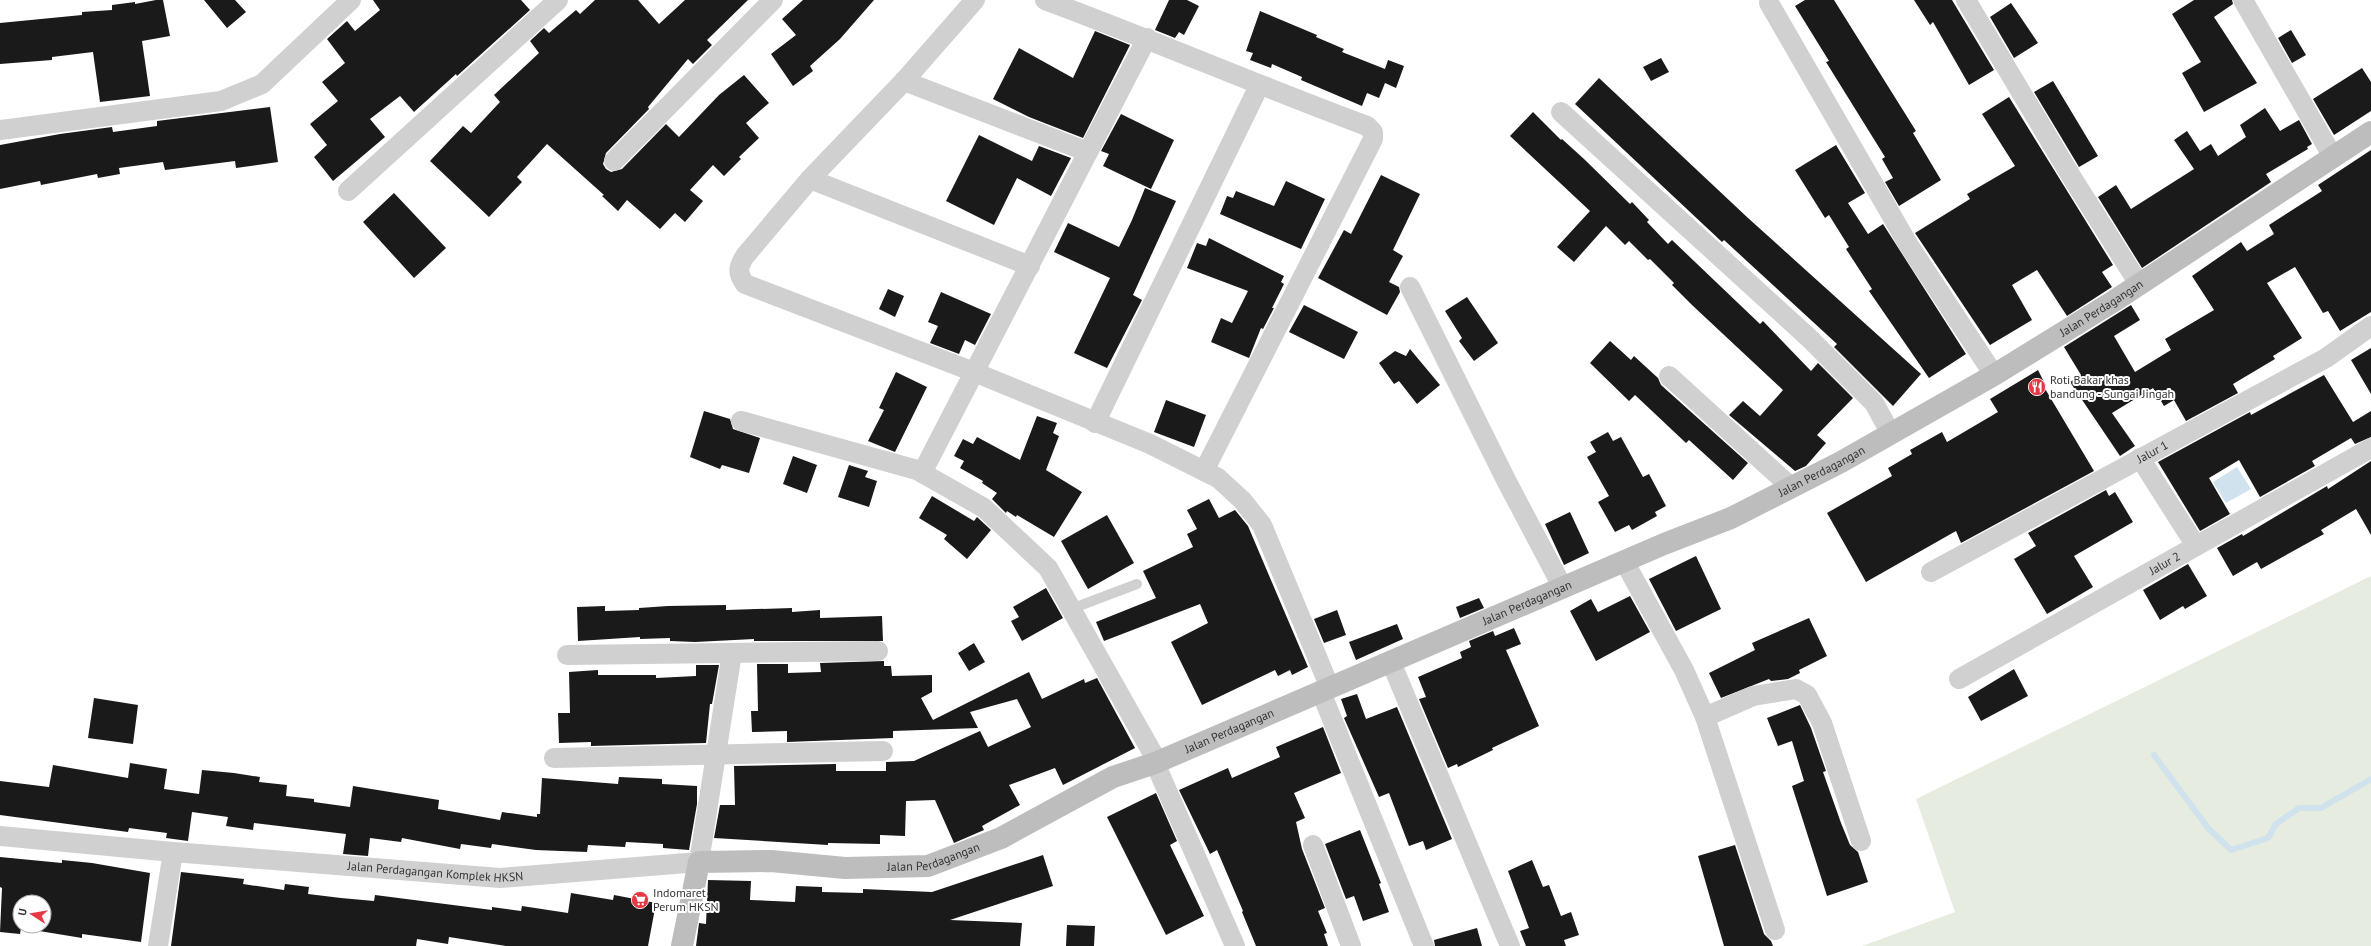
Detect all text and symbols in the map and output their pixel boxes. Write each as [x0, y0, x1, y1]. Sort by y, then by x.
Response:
street label: Jalan Perdagangan [2056, 276, 2146, 340]
place label: Roti Bakar khas bandung - Sungai Jingah [2050, 372, 2174, 401]
restaurant icon: Roti Bakar khas bandung - Sungai Jingah [2027, 377, 2047, 397]
street label: Jalur 1 [2133, 437, 2171, 467]
street label: Jalan Perdagangan [1775, 442, 1867, 500]
street label: Jalur 2 [2146, 548, 2183, 578]
street label: Jalan Perdagangan [1479, 577, 1574, 629]
street label: Jalan Perdagangan [1181, 705, 1276, 757]
street label: Jalan Perdagangan [886, 839, 982, 874]
street label: Jalan Perdagangan Komplek HKSN [346, 858, 524, 885]
place label: Indomaret Perum HKSN [653, 885, 719, 914]
supermarket icon: Indomaret Perum HKSN [630, 890, 650, 910]
north arrow [12, 894, 52, 934]
text: U [15, 907, 30, 917]

